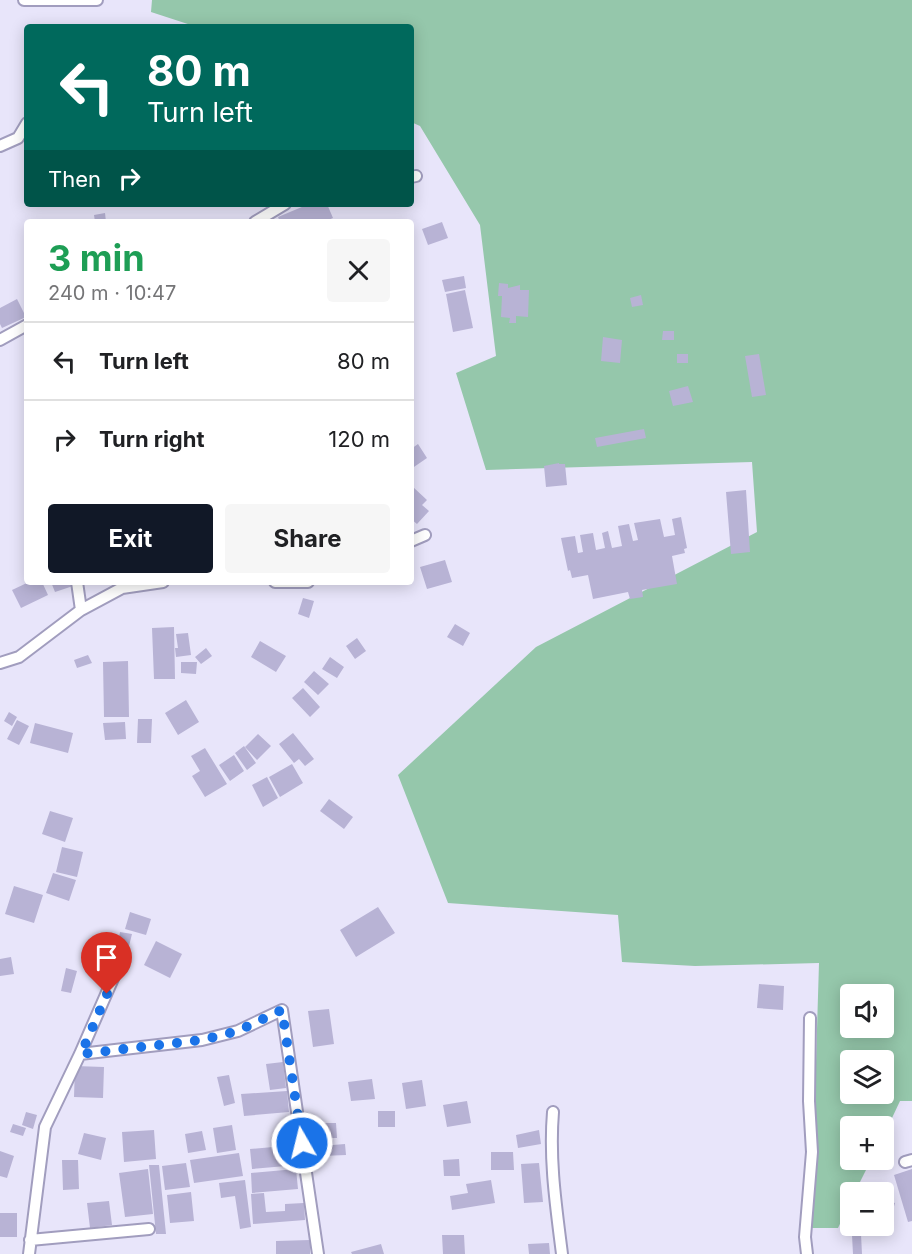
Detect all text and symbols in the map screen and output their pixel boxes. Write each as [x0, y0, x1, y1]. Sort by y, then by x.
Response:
text: 80 m [147, 45, 251, 96]
icon: left [48, 48, 126, 126]
text: Turn left [147, 96, 253, 129]
icon: right [113, 162, 146, 195]
text: Then [48, 166, 101, 192]
text: 3 min [48, 236, 145, 280]
button: close [327, 239, 390, 302]
text: 240 m · 10:47 [48, 281, 176, 305]
icon: left [48, 345, 81, 378]
text: Turn left [99, 348, 189, 374]
text: 80 m [337, 348, 390, 374]
icon: right [48, 423, 81, 456]
text: Turn right [99, 426, 205, 452]
text: 120 m [328, 426, 390, 452]
button: Exit [48, 504, 213, 573]
button: Share [225, 504, 390, 573]
pin [81, 932, 132, 994]
icon: arrive [90, 941, 123, 974]
map controls [840, 984, 894, 1236]
button: sound [840, 984, 894, 1038]
button: layers [840, 1050, 894, 1104]
position arrow [270, 1111, 334, 1175]
button: + [840, 1116, 894, 1170]
button: − [840, 1182, 894, 1236]

